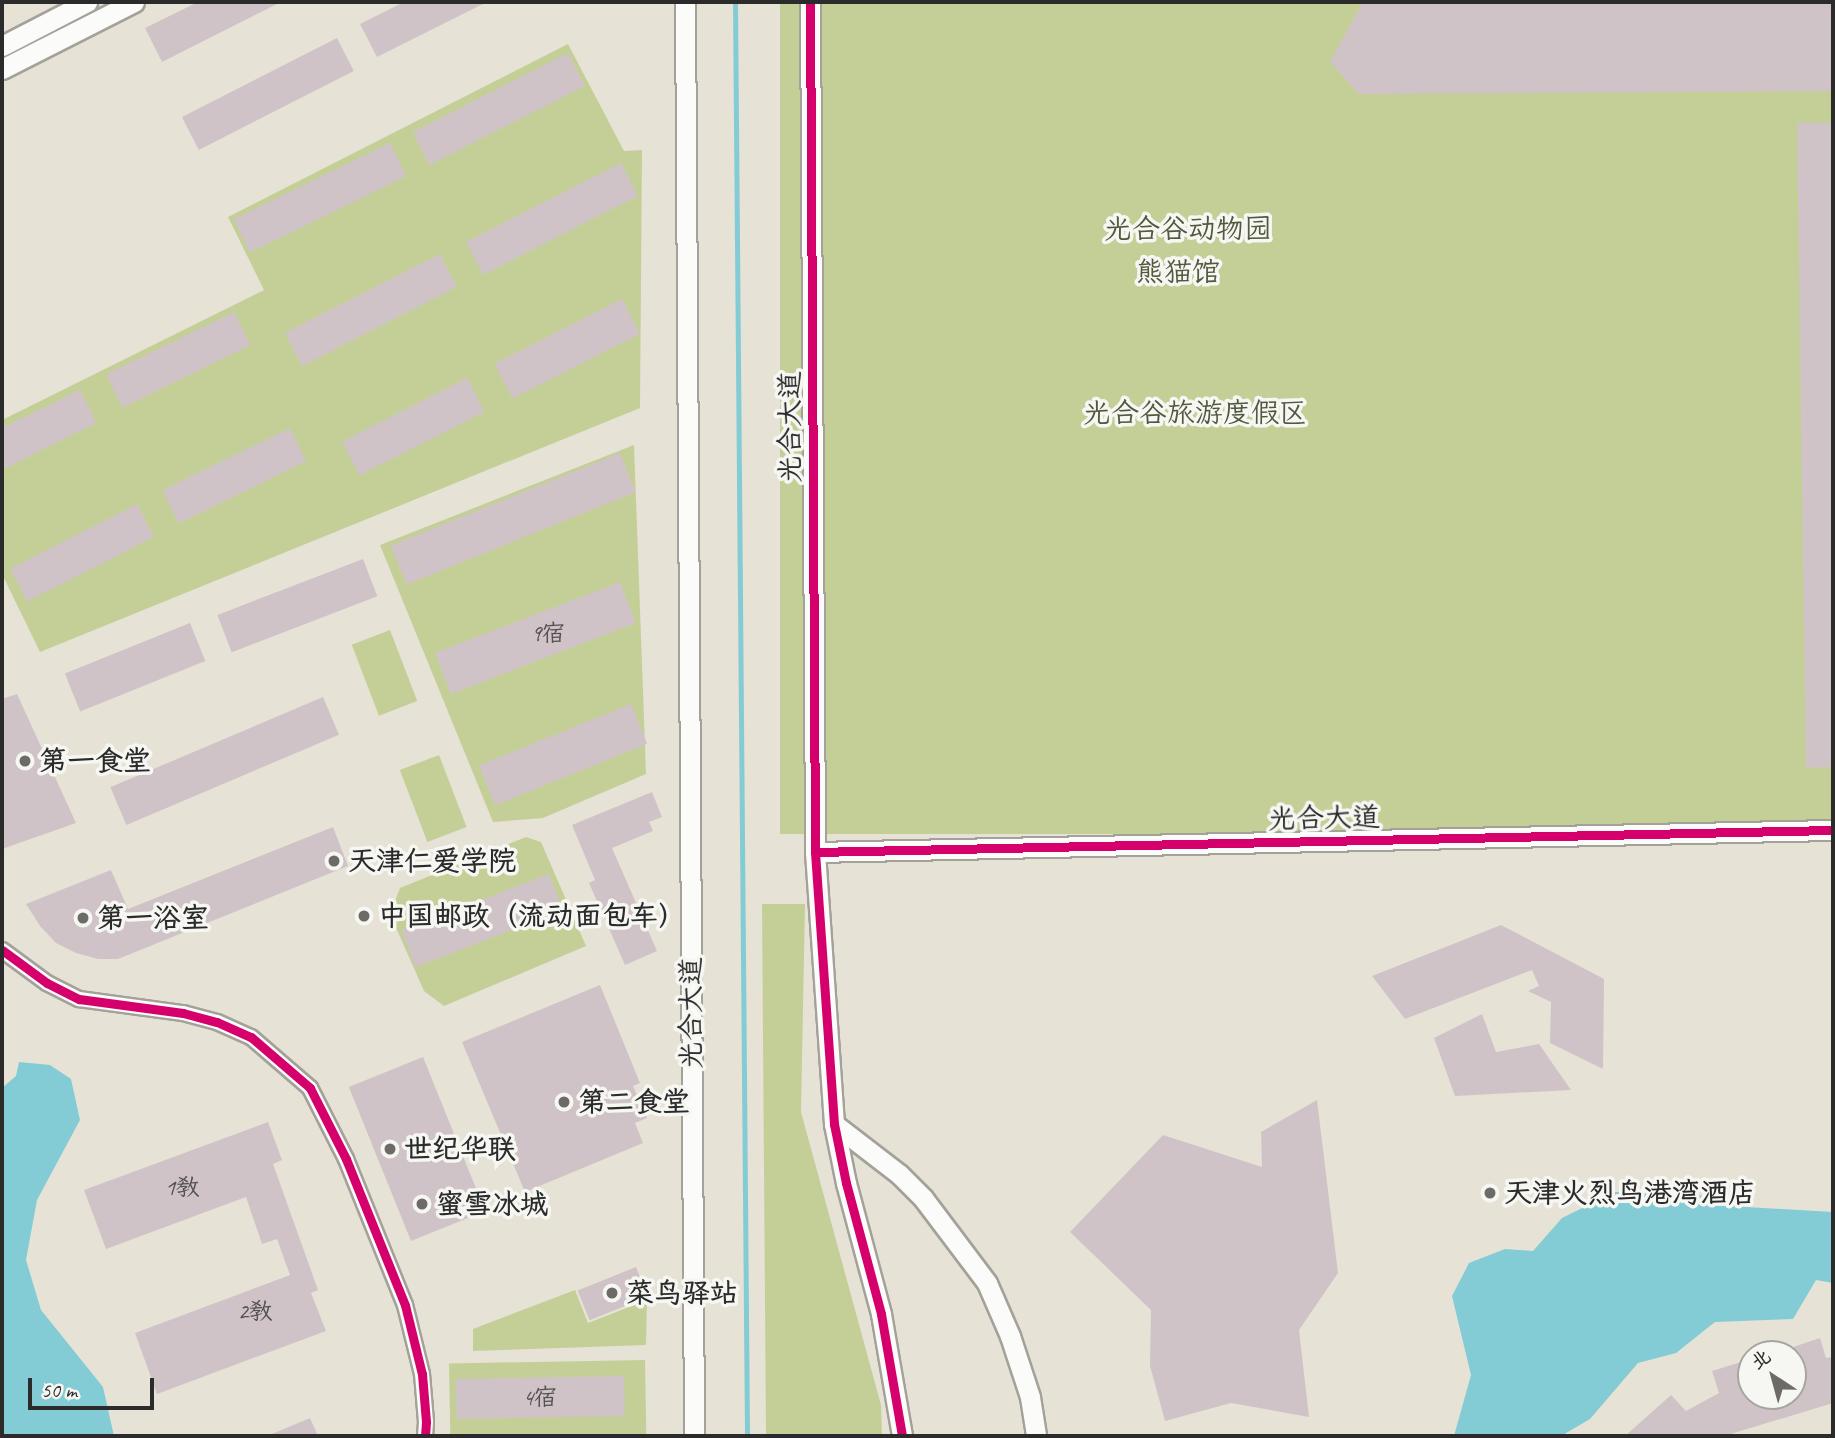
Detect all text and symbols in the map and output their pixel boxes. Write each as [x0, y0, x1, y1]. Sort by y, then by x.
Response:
park label: 光合谷动物园 [1104, 212, 1272, 246]
park label: 熊猫馆 [1136, 255, 1220, 289]
street label: 光合大道 [773, 371, 807, 483]
park label: 光合谷旅游度假区 [1083, 396, 1307, 430]
house number: 9宿 [531, 620, 565, 648]
place label: 第一食堂 [39, 744, 151, 778]
marker: 第一食堂 [17, 753, 33, 769]
street label: 光合大道 [1268, 800, 1380, 836]
place label: 天津仁爱学院 [348, 844, 516, 878]
marker: 天津仁爱学院 [326, 853, 342, 869]
place label: 中国邮政（流动面包车） [378, 899, 686, 933]
place label: 第一浴室 [97, 901, 209, 935]
marker: 中国邮政（流动面包车） [356, 908, 372, 924]
marker: 第一浴室 [75, 910, 91, 926]
street label: 光合大道 [674, 957, 708, 1069]
place label: 第二食堂 [578, 1085, 690, 1119]
marker: 第二食堂 [556, 1094, 572, 1110]
place label: 世纪华联 [404, 1132, 516, 1166]
marker: 世纪华联 [382, 1141, 398, 1157]
house number: 1教 [165, 1174, 199, 1202]
place label: 天津火烈鸟港湾酒店 [1504, 1176, 1756, 1210]
marker: 天津火烈鸟港湾酒店 [1482, 1185, 1498, 1201]
place label: 蜜雪冰城 [436, 1187, 548, 1221]
marker: 蜜雪冰城 [414, 1196, 430, 1212]
place label: 菜鸟驿站 [626, 1276, 738, 1310]
marker: 菜鸟驿站 [604, 1285, 620, 1301]
house number: 2教 [238, 1298, 272, 1326]
north arrow [1737, 1340, 1807, 1410]
text: 北 [1746, 1344, 1776, 1375]
scale bar [32, 1364, 158, 1408]
text: 50 m [41, 1377, 77, 1403]
house number: 4宿 [523, 1384, 557, 1412]

